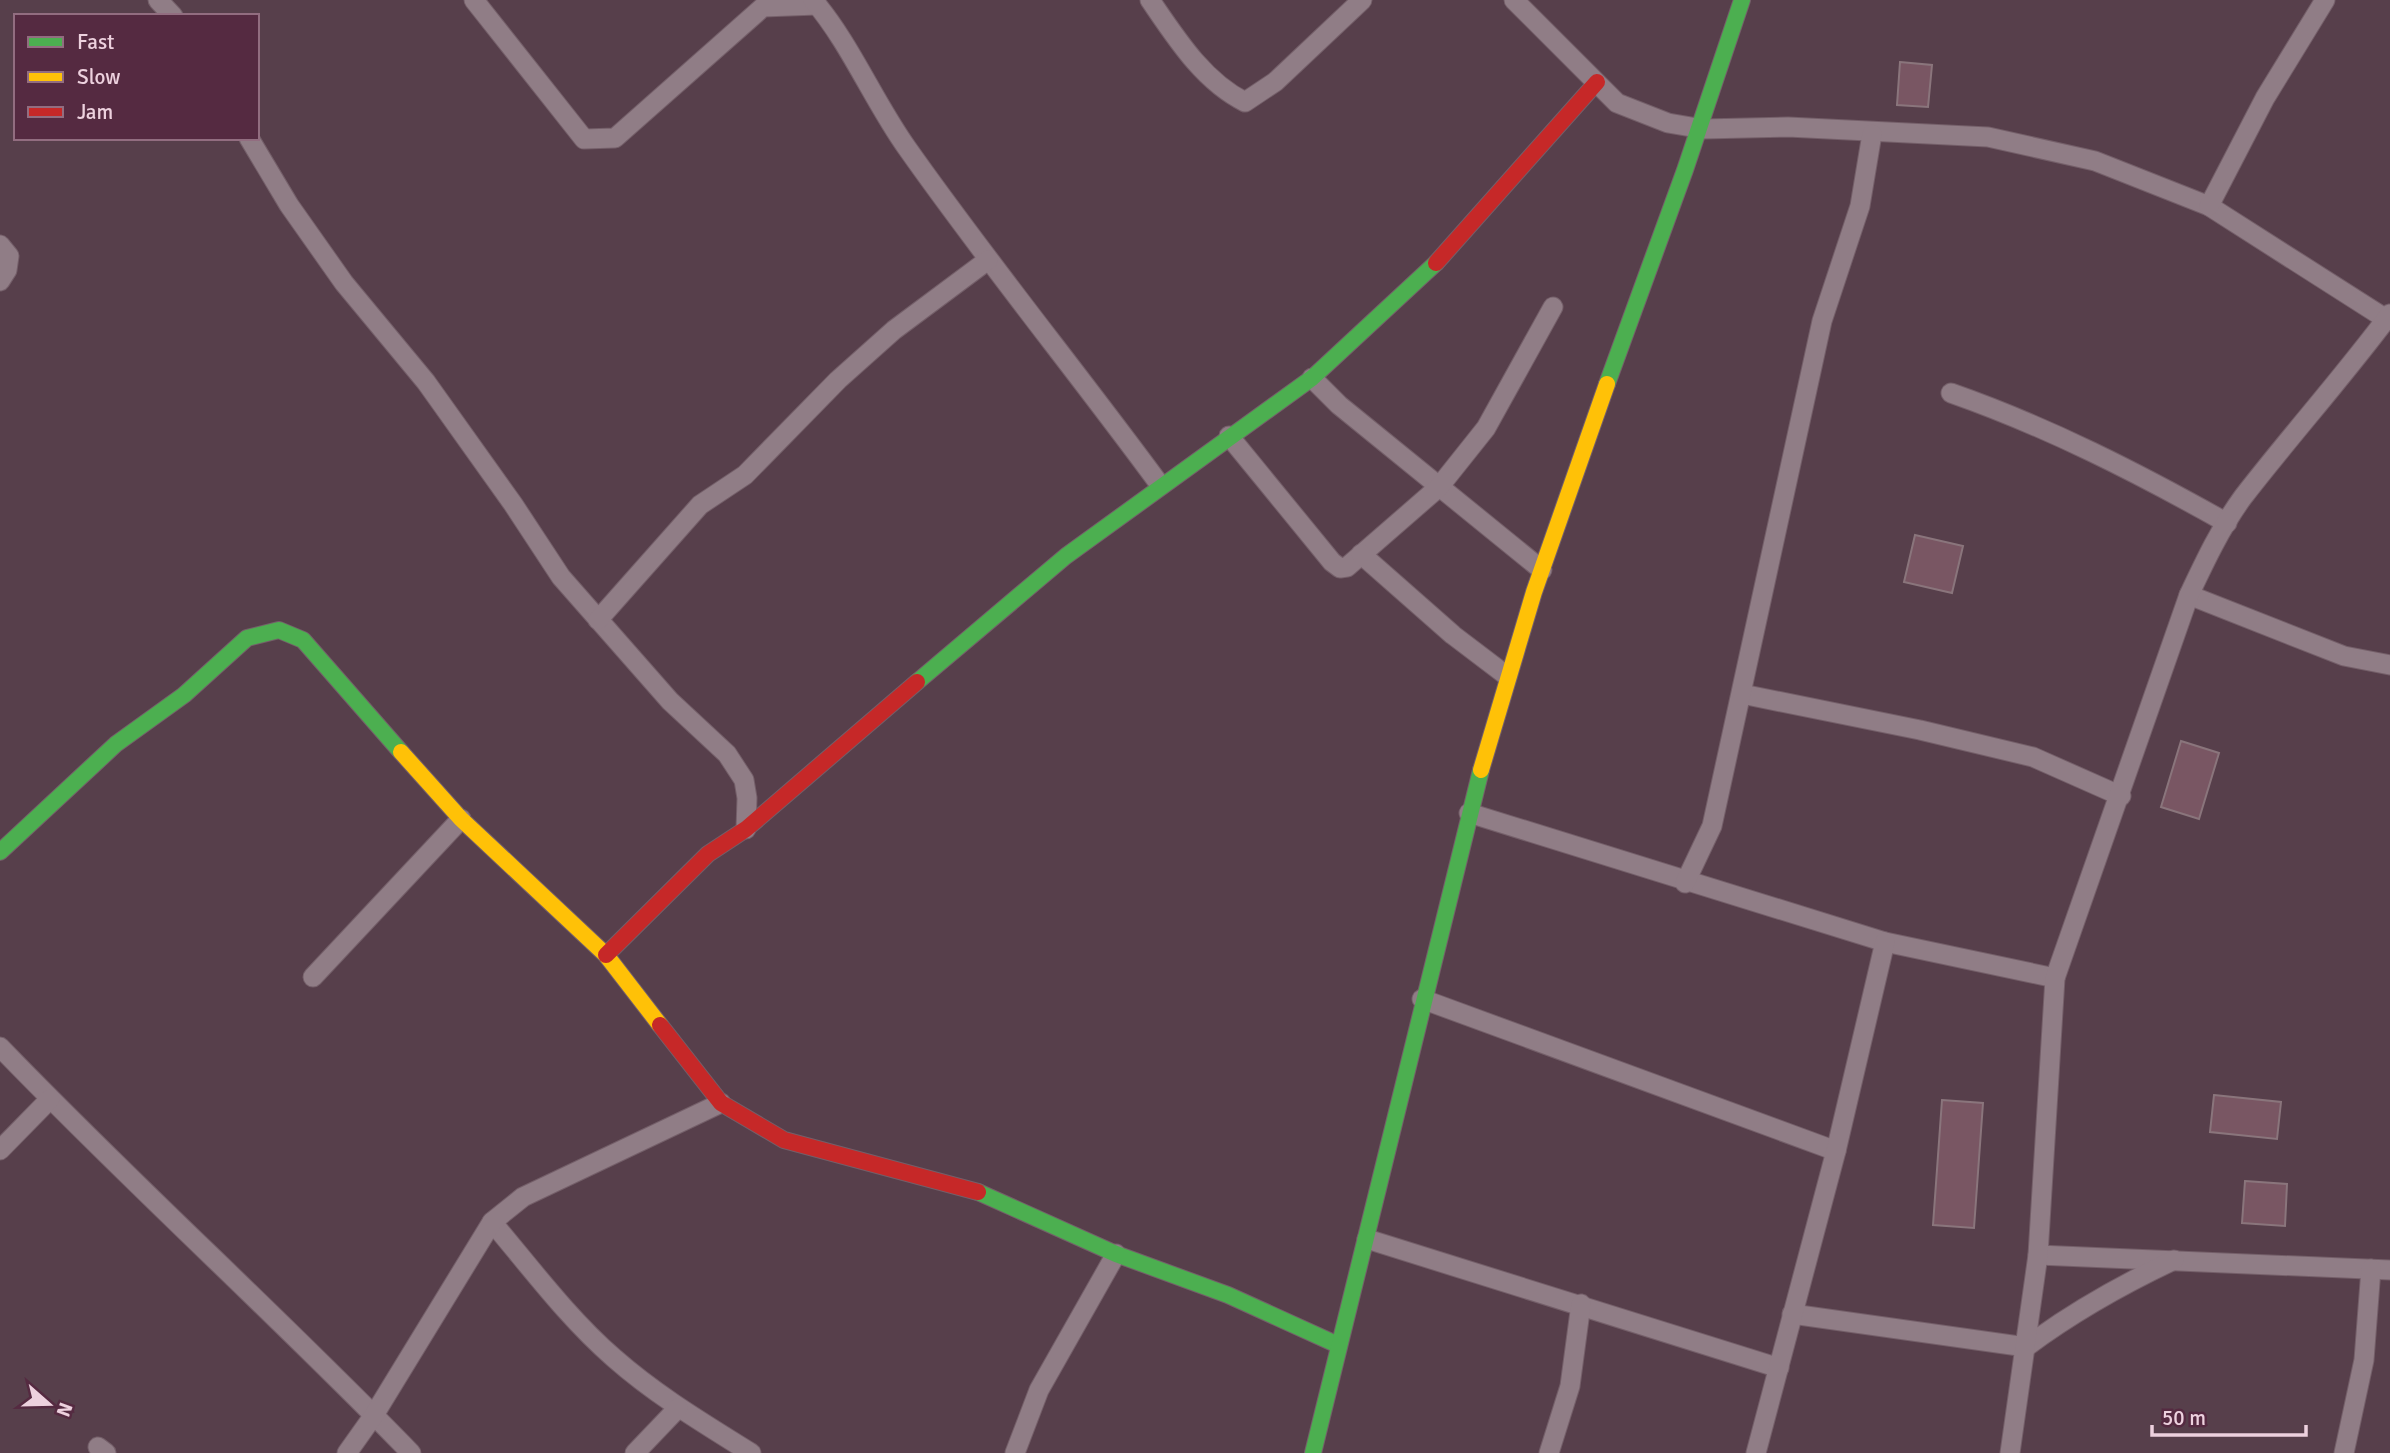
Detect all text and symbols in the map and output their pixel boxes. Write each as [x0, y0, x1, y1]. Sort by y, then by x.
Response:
legend [14, 14, 259, 140]
text: Fast [77, 29, 114, 55]
text: Slow [77, 64, 121, 90]
text: Jam [77, 99, 113, 125]
north arrow [14, 1369, 84, 1439]
scale bar [2152, 1394, 2306, 1438]
text: N [50, 1399, 78, 1420]
text: 50 m [2162, 1405, 2206, 1431]

